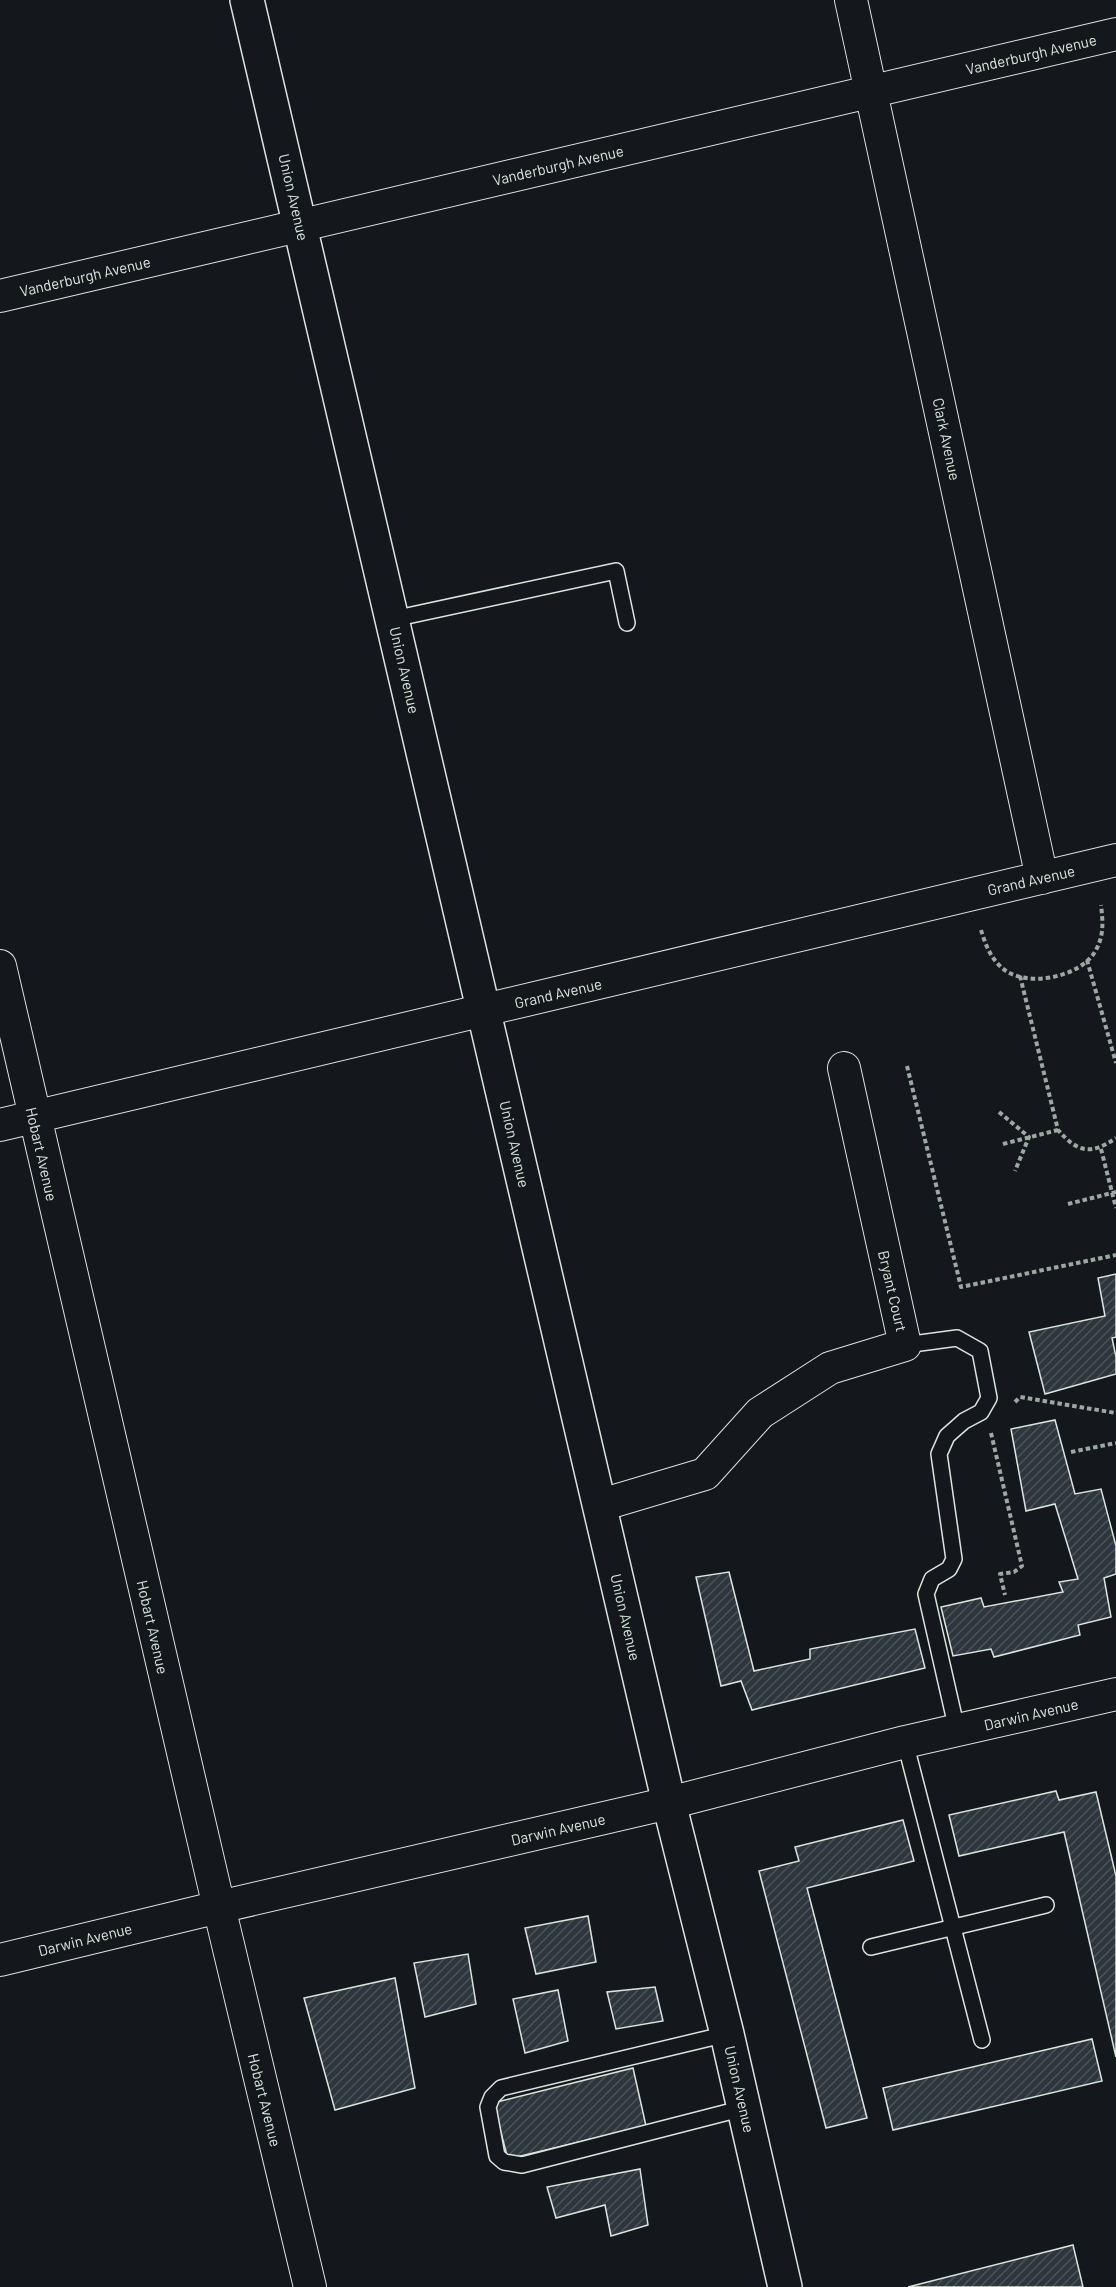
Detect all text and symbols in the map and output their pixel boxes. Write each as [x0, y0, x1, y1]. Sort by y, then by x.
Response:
street label: Vanderburgh Avenue [964, 30, 1098, 78]
street label: Vanderburgh Avenue [491, 141, 625, 189]
street label: Union Avenue [275, 152, 313, 242]
street label: Vanderburgh Avenue [18, 252, 152, 300]
street label: Clark Avenue [929, 396, 965, 482]
street label: Union Avenue [386, 625, 424, 715]
street label: Grand Avenue [986, 861, 1076, 899]
street label: Grand Avenue [513, 974, 603, 1012]
street label: Union Avenue [496, 1099, 534, 1189]
street label: Hobart Avenue [22, 1105, 62, 1203]
street label: Bryant Court [875, 1249, 911, 1333]
street label: Union Avenue [607, 1572, 645, 1662]
street label: Hobart Avenue [133, 1578, 173, 1676]
street label: Darwin Avenue [982, 1694, 1080, 1734]
street label: Darwin Avenue [509, 1809, 607, 1849]
street label: Darwin Avenue [36, 1919, 134, 1959]
street label: Union Avenue [721, 2044, 759, 2134]
street label: Hobart Avenue [245, 2051, 285, 2149]

